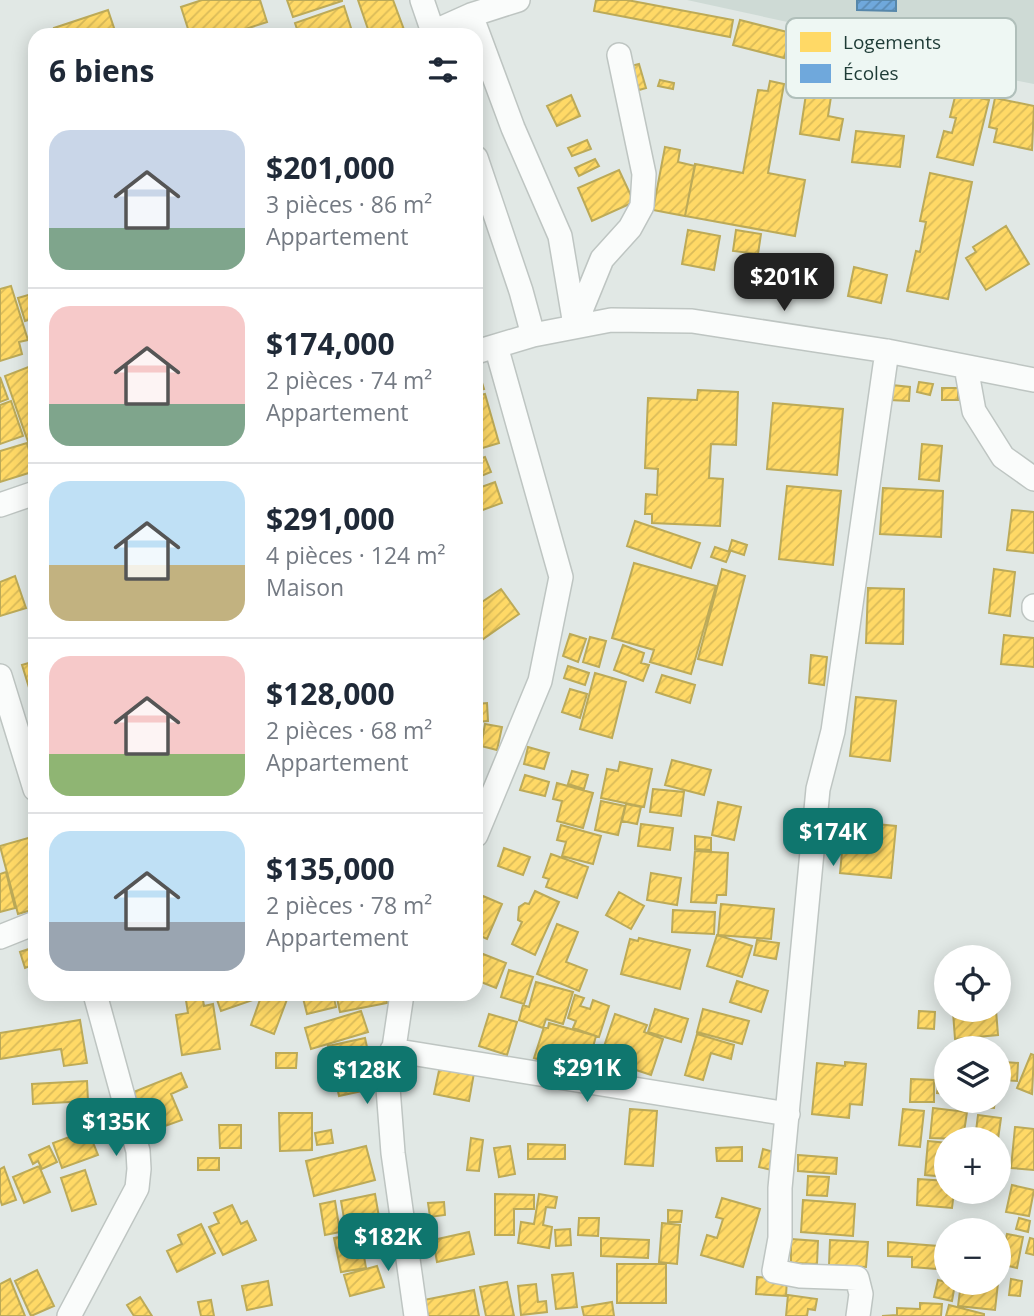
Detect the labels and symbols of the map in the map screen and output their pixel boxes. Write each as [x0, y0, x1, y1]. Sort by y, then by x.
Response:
legend [786, 18, 1016, 98]
text: Logements [843, 29, 941, 55]
text: Écoles [843, 60, 899, 86]
pin: $201K [735, 254, 833, 313]
pin: $174K [784, 808, 882, 868]
pin: $291K [538, 1044, 636, 1104]
pin: $128K [318, 1046, 416, 1106]
pin: $135K [67, 1098, 165, 1158]
pin: $182K [339, 1214, 437, 1273]

